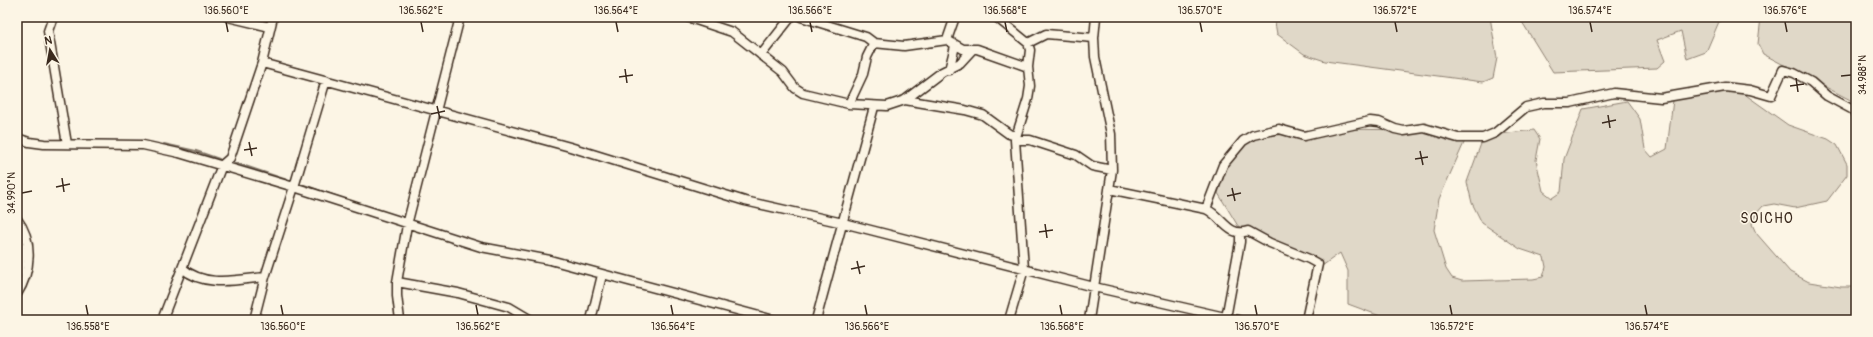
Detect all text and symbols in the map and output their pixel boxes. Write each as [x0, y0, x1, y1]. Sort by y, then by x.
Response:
text: 136.560°E [203, 5, 249, 17]
text: 136.562°E [399, 5, 443, 17]
text: 136.564°E [594, 5, 638, 17]
text: 136.566°E [788, 5, 832, 17]
text: 136.568°E [983, 5, 1027, 17]
text: 136.570°E [1178, 5, 1222, 17]
text: 136.572°E [1373, 5, 1417, 17]
text: 136.574°E [1568, 5, 1612, 17]
text: 136.576°E [1763, 5, 1807, 17]
north arrow [30, 30, 70, 70]
text: N [43, 33, 54, 48]
text: 34.988°N [1857, 55, 1869, 95]
text: 34.990°N [6, 172, 18, 214]
district label: SOICHO [1740, 210, 1794, 227]
text: 136.558°E [67, 321, 109, 333]
text: 136.560°E [260, 321, 306, 333]
text: 136.562°E [456, 321, 500, 333]
text: 136.564°E [651, 321, 695, 333]
text: 136.566°E [845, 321, 889, 333]
text: 136.568°E [1040, 321, 1084, 333]
text: 136.570°E [1235, 321, 1279, 333]
text: 136.572°E [1430, 321, 1474, 333]
text: 136.574°E [1625, 321, 1669, 333]

